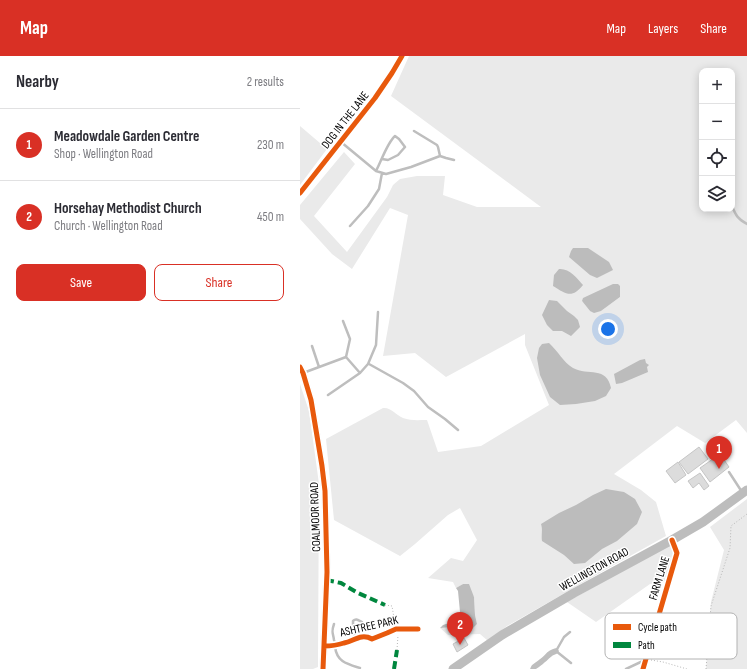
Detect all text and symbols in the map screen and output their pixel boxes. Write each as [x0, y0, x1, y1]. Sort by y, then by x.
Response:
text: Map [20, 17, 48, 40]
text: Map [606, 20, 626, 37]
text: Layers [648, 20, 678, 37]
text: Share [700, 20, 727, 37]
map controls [699, 68, 735, 212]
button: + [699, 68, 735, 104]
text: Nearby [16, 72, 59, 92]
text: 2 results [247, 74, 284, 90]
street label: DOG IN THE LANE [318, 89, 373, 152]
button: − [699, 104, 735, 140]
text: Meadowdale Garden Centre [54, 127, 199, 146]
text: 1 [26, 137, 32, 153]
text: 230 m [257, 137, 284, 153]
button: locate [699, 140, 735, 176]
text: Shop · Wellington Road [54, 146, 153, 162]
button: layers [699, 176, 735, 212]
text: Horsehay Methodist Church [54, 199, 202, 218]
text: 2 [26, 209, 32, 225]
text: 450 m [257, 209, 284, 225]
text: Church · Wellington Road [54, 218, 163, 234]
button: Save [16, 264, 146, 301]
button: Share [154, 264, 284, 301]
your location [598, 319, 618, 339]
pin: 1 [706, 436, 732, 469]
street label: COALMOOR ROAD [307, 482, 324, 552]
street label: WELLINGTON ROAD [557, 544, 632, 595]
street label: FARM LANE [646, 554, 673, 602]
street label: ASHTREE PARK [337, 612, 400, 641]
pin: 2 [447, 612, 473, 645]
legend [605, 613, 737, 659]
text: Cycle path [638, 621, 677, 634]
text: Path [638, 639, 655, 652]

